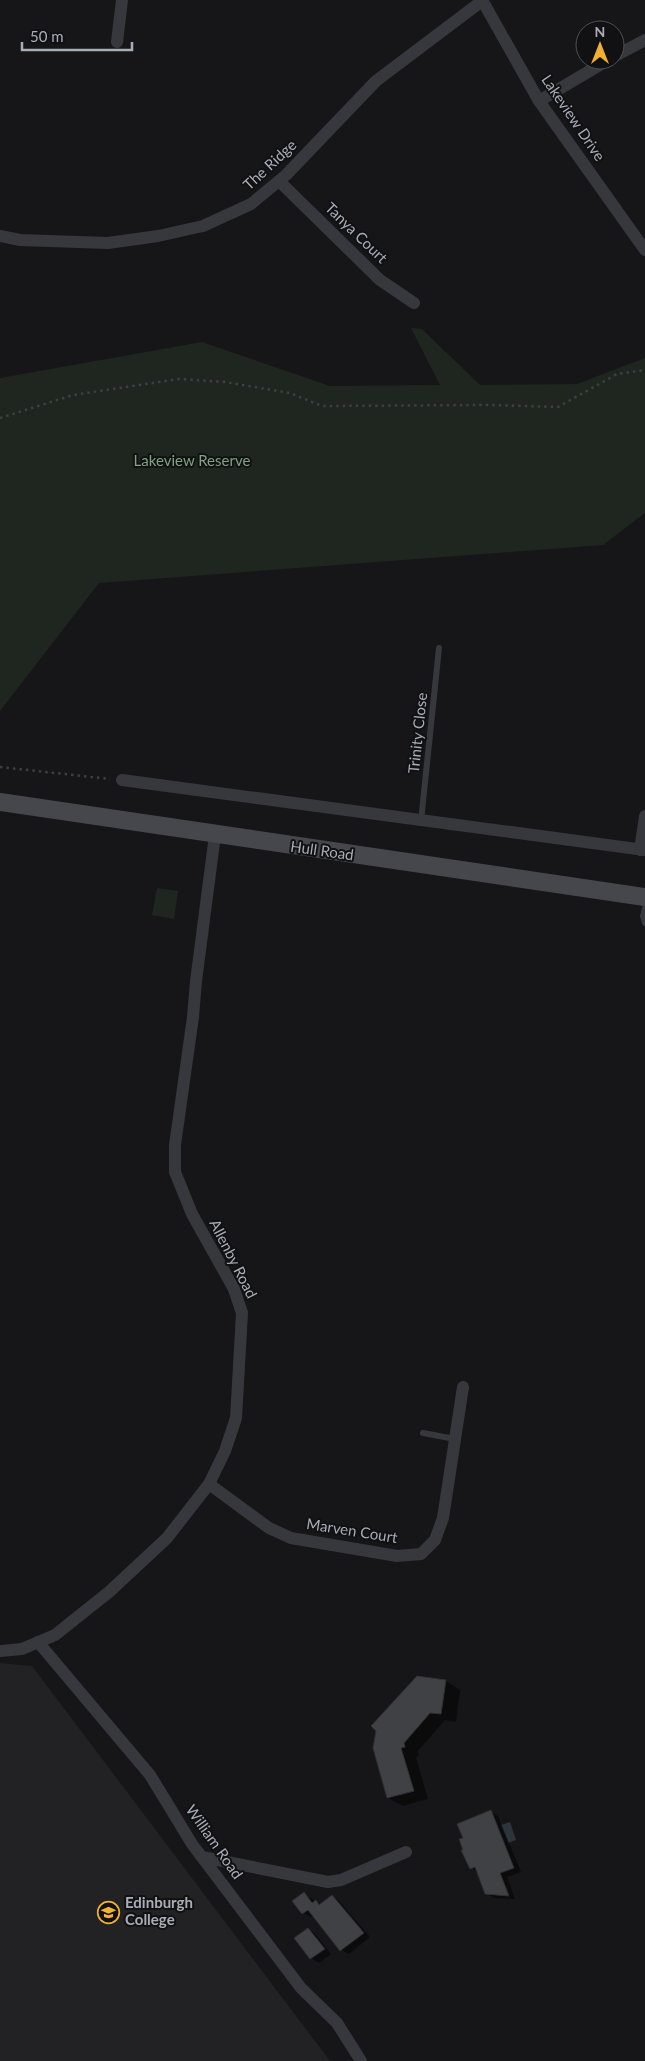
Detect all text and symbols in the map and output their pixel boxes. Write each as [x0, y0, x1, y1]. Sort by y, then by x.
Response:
scale bar [22, 20, 132, 52]
north arrow [575, 20, 625, 70]
text: N [595, 23, 605, 40]
text: 50 m [30, 27, 64, 45]
street label: Lakeview Drive [538, 71, 609, 164]
street label: The Ridge [239, 135, 300, 193]
street label: Tanya Court [322, 198, 392, 267]
park label: Lakeview Reserve [134, 451, 250, 469]
street label: Trinity Close [404, 691, 430, 774]
street label: Hull Road [289, 837, 355, 863]
street label: Allenby Road [206, 1216, 261, 1301]
street label: Marven Court [305, 1514, 400, 1546]
street label: William Road [183, 1801, 247, 1882]
place label: Edinburgh College [125, 1893, 193, 1928]
school or university icon: Edinburgh College [97, 1900, 121, 1924]

